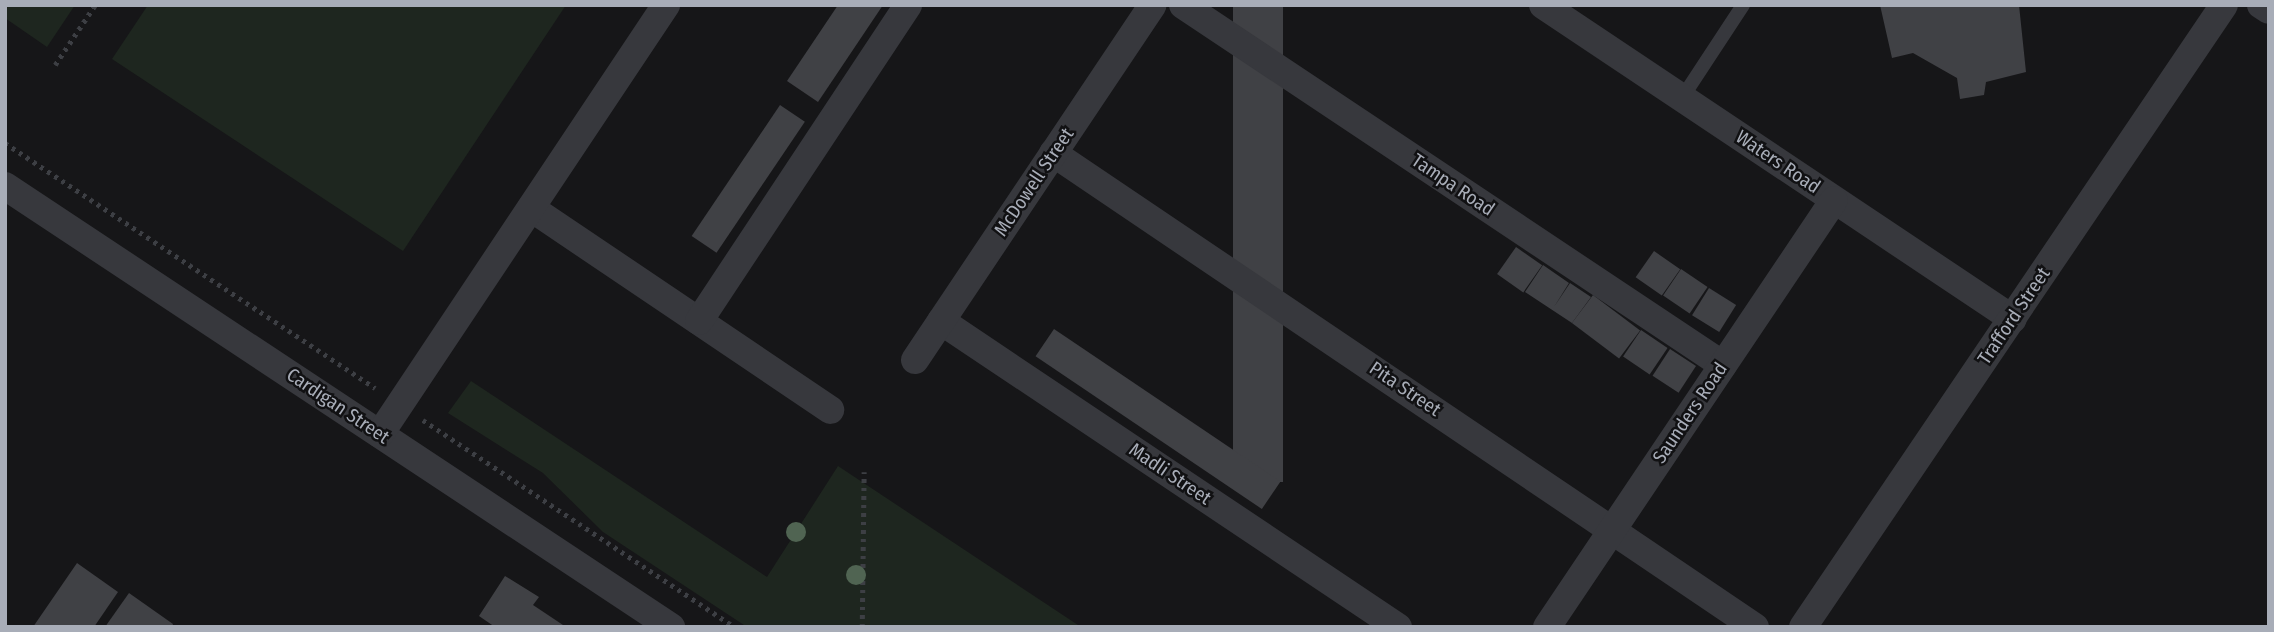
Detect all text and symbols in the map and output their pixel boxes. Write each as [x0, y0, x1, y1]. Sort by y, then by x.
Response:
street label: McDowell Street [989, 124, 1079, 240]
street label: Waters Road [1732, 126, 1824, 198]
street label: Tampa Road [1407, 149, 1499, 221]
street label: Trafford Street [1973, 263, 2055, 369]
street label: Pita Street [1365, 357, 1445, 421]
street label: Saunders Road [1648, 358, 1732, 468]
street label: Cardigan Street [282, 363, 394, 449]
street label: Madli Street [1125, 438, 1215, 510]

